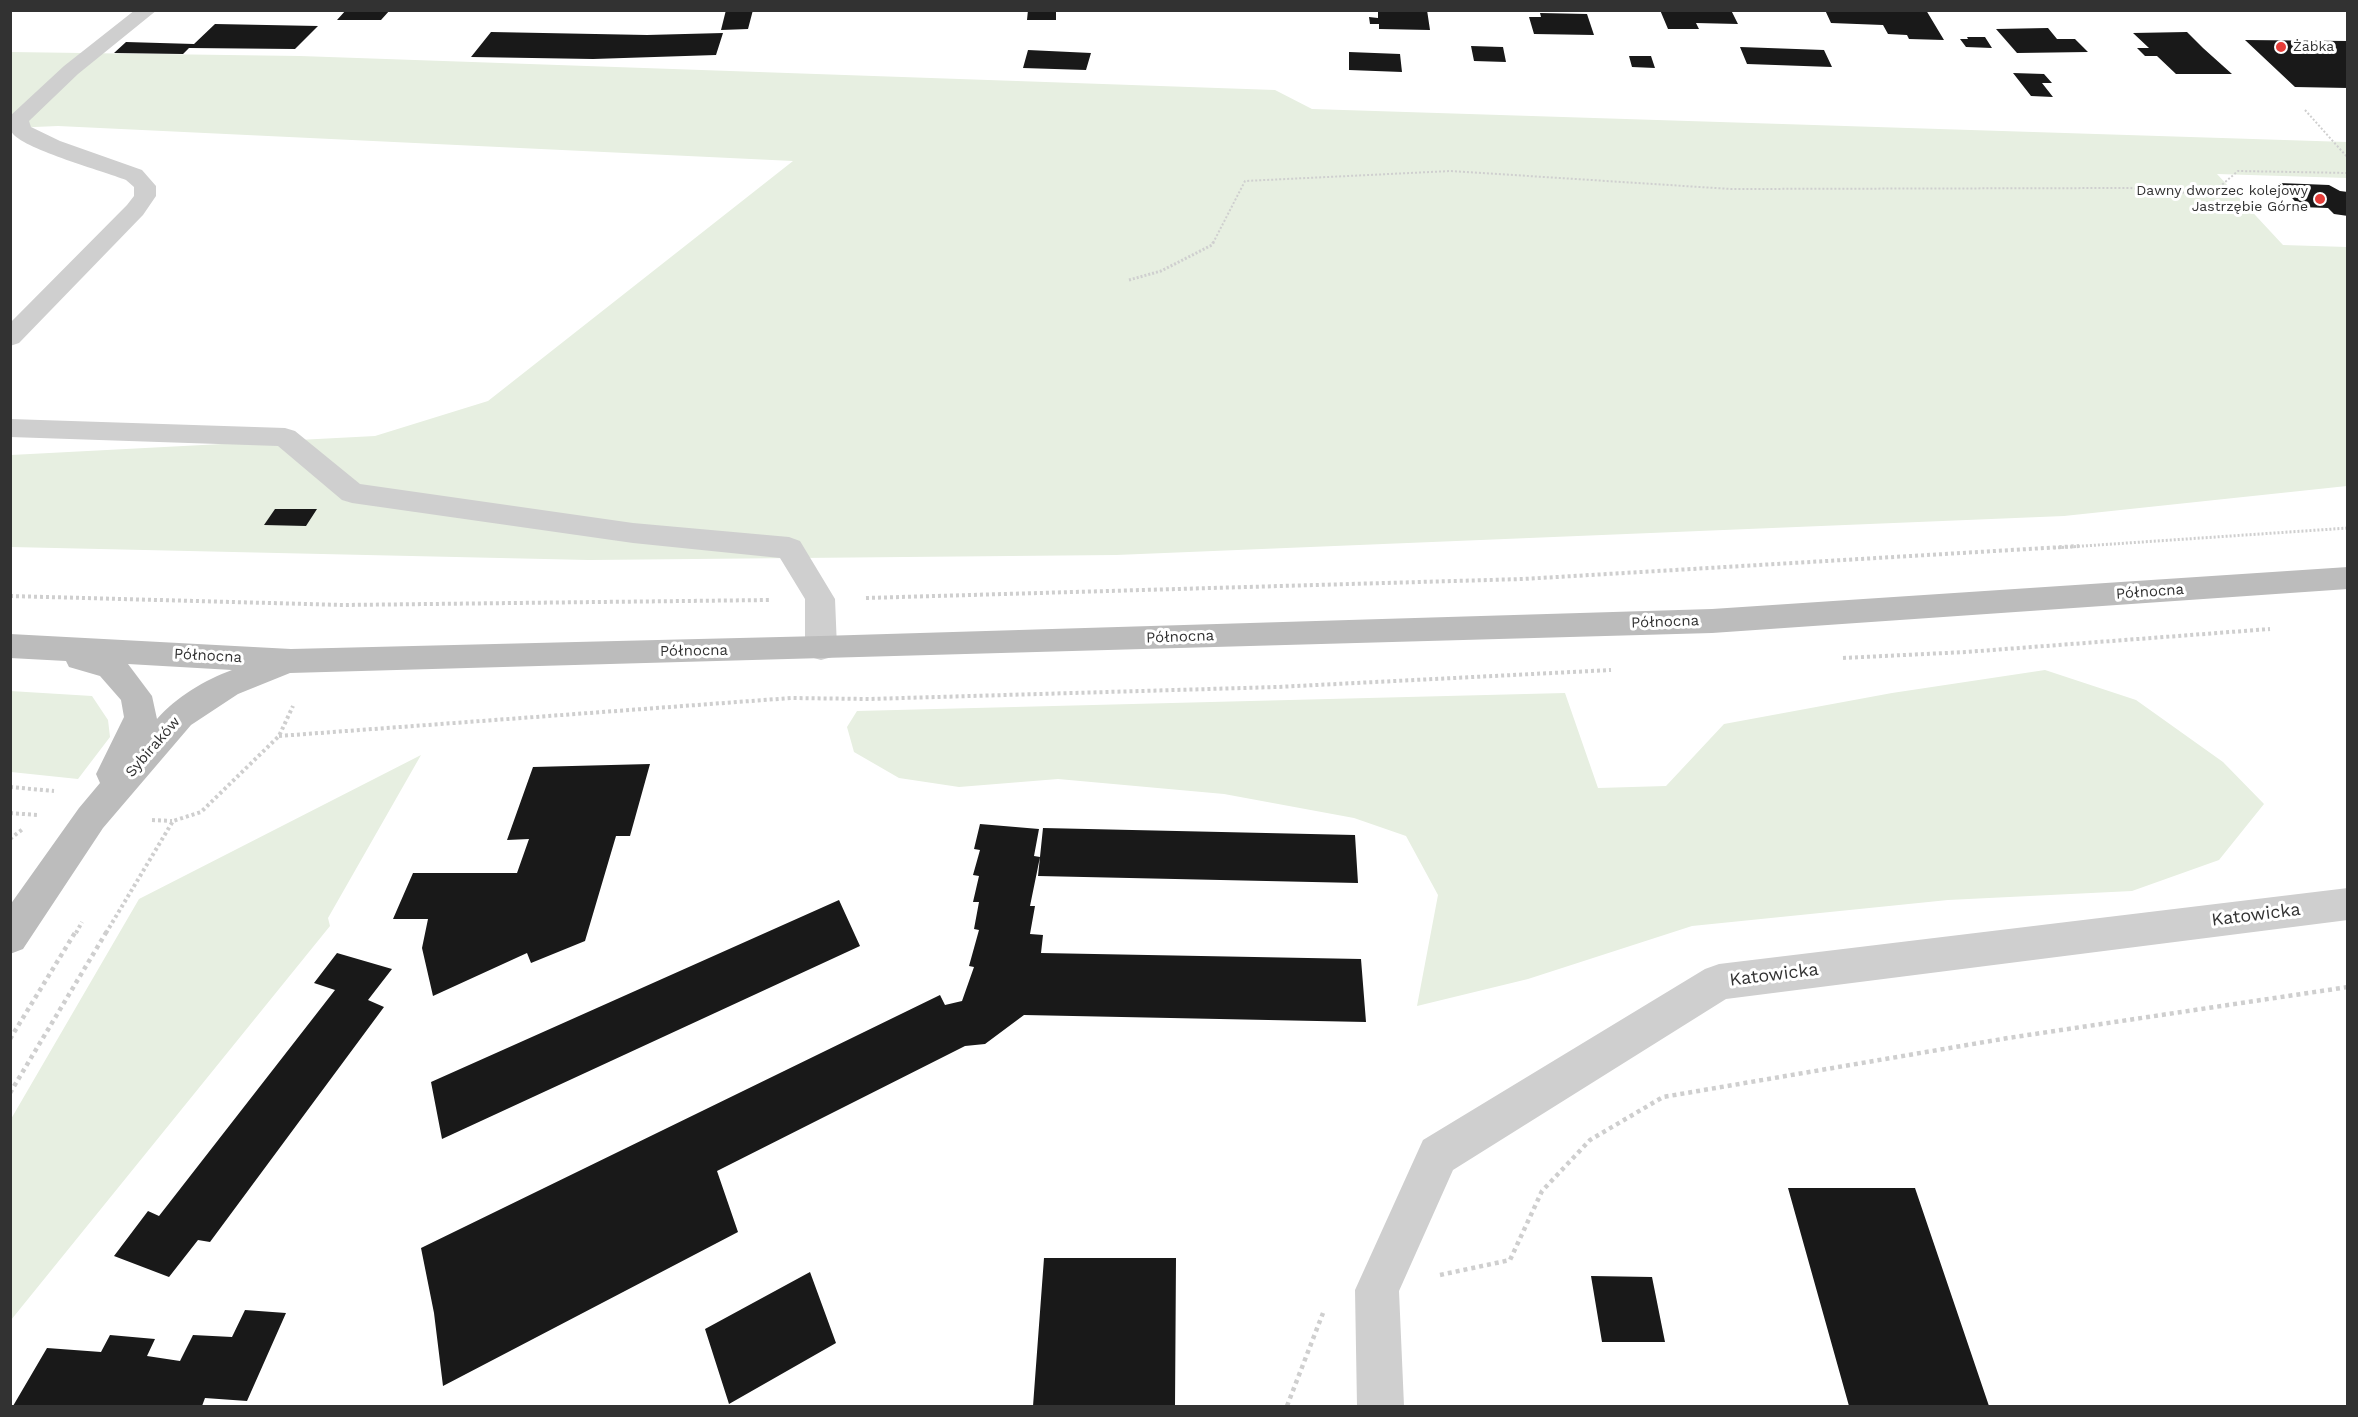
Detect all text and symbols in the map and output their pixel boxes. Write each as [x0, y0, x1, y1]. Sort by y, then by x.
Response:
place label: Żabka [2293, 39, 2334, 55]
marker: Żabka [2274, 40, 2288, 54]
place label: Dawny dworzec kolejowy Jastrzębie Górne [2136, 183, 2308, 216]
marker: Dawny dworzec kolejowy Jastrzębie Górne [2313, 192, 2327, 206]
street label: Północna [2115, 581, 2185, 603]
street label: Północna [1631, 612, 1699, 632]
street label: Północna [1146, 627, 1214, 647]
street label: Północna [660, 641, 728, 661]
street label: Północna [174, 645, 242, 667]
street label: Sybiraków [122, 713, 184, 781]
street label: Katowicka [2210, 899, 2302, 931]
street label: Katowicka [1728, 959, 1820, 991]

